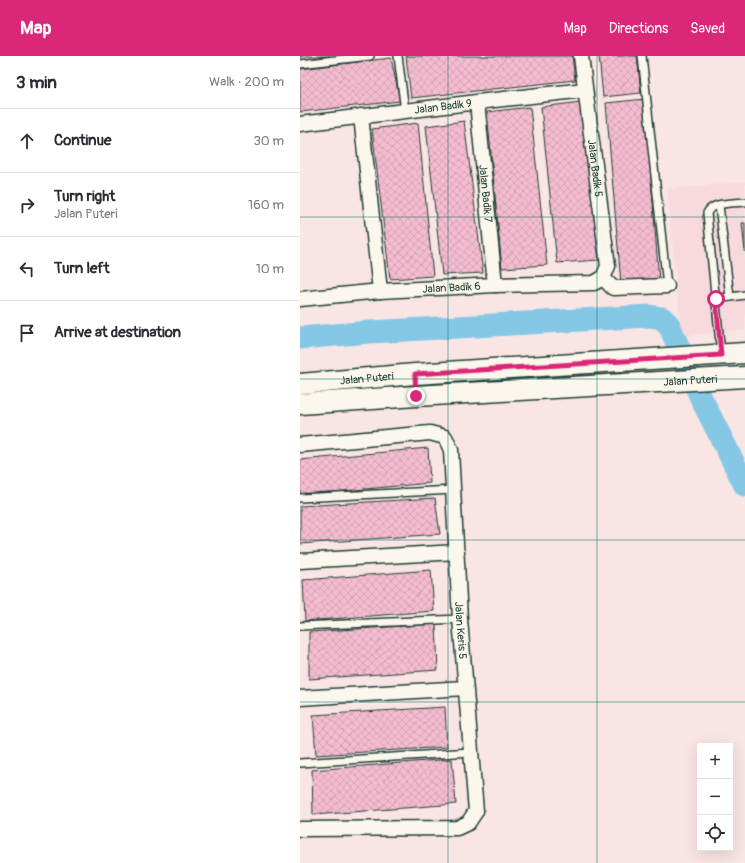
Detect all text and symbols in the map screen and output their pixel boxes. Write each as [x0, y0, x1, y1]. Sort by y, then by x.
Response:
text: Map [20, 16, 51, 40]
text: Map [564, 20, 587, 37]
text: Directions [609, 20, 668, 37]
text: Saved [690, 20, 725, 37]
text: 3 min [16, 72, 57, 93]
text: Walk · 200 m [209, 74, 284, 90]
street label: Jalan Badik 9 [413, 97, 473, 117]
icon: ahead [16, 130, 38, 152]
text: Continue [54, 131, 112, 150]
text: 30 m [254, 133, 284, 149]
street label: Jalan Badik 5 [585, 138, 605, 198]
street label: Jalan Badik 7 [476, 164, 495, 223]
text: Turn right [54, 187, 115, 206]
icon: right [16, 194, 38, 216]
text: 160 m [248, 197, 284, 213]
text: Jalan Puteri [54, 206, 118, 222]
icon: left [16, 258, 38, 280]
text: Turn left [54, 259, 110, 278]
text: 10 m [256, 261, 284, 277]
street label: Jalan Badik 6 [422, 280, 481, 296]
route start [707, 290, 725, 308]
icon: arrive [16, 322, 38, 344]
text: Arrive at destination [54, 323, 181, 342]
street label: Jalan Puteri [339, 370, 394, 388]
street label: Jalan Puteri [663, 373, 718, 389]
route end [407, 387, 425, 405]
street label: Jalan Keris 5 [452, 601, 469, 660]
map controls [697, 743, 733, 851]
button: + [697, 743, 733, 779]
button: − [697, 779, 733, 815]
button: locate [697, 815, 733, 851]

